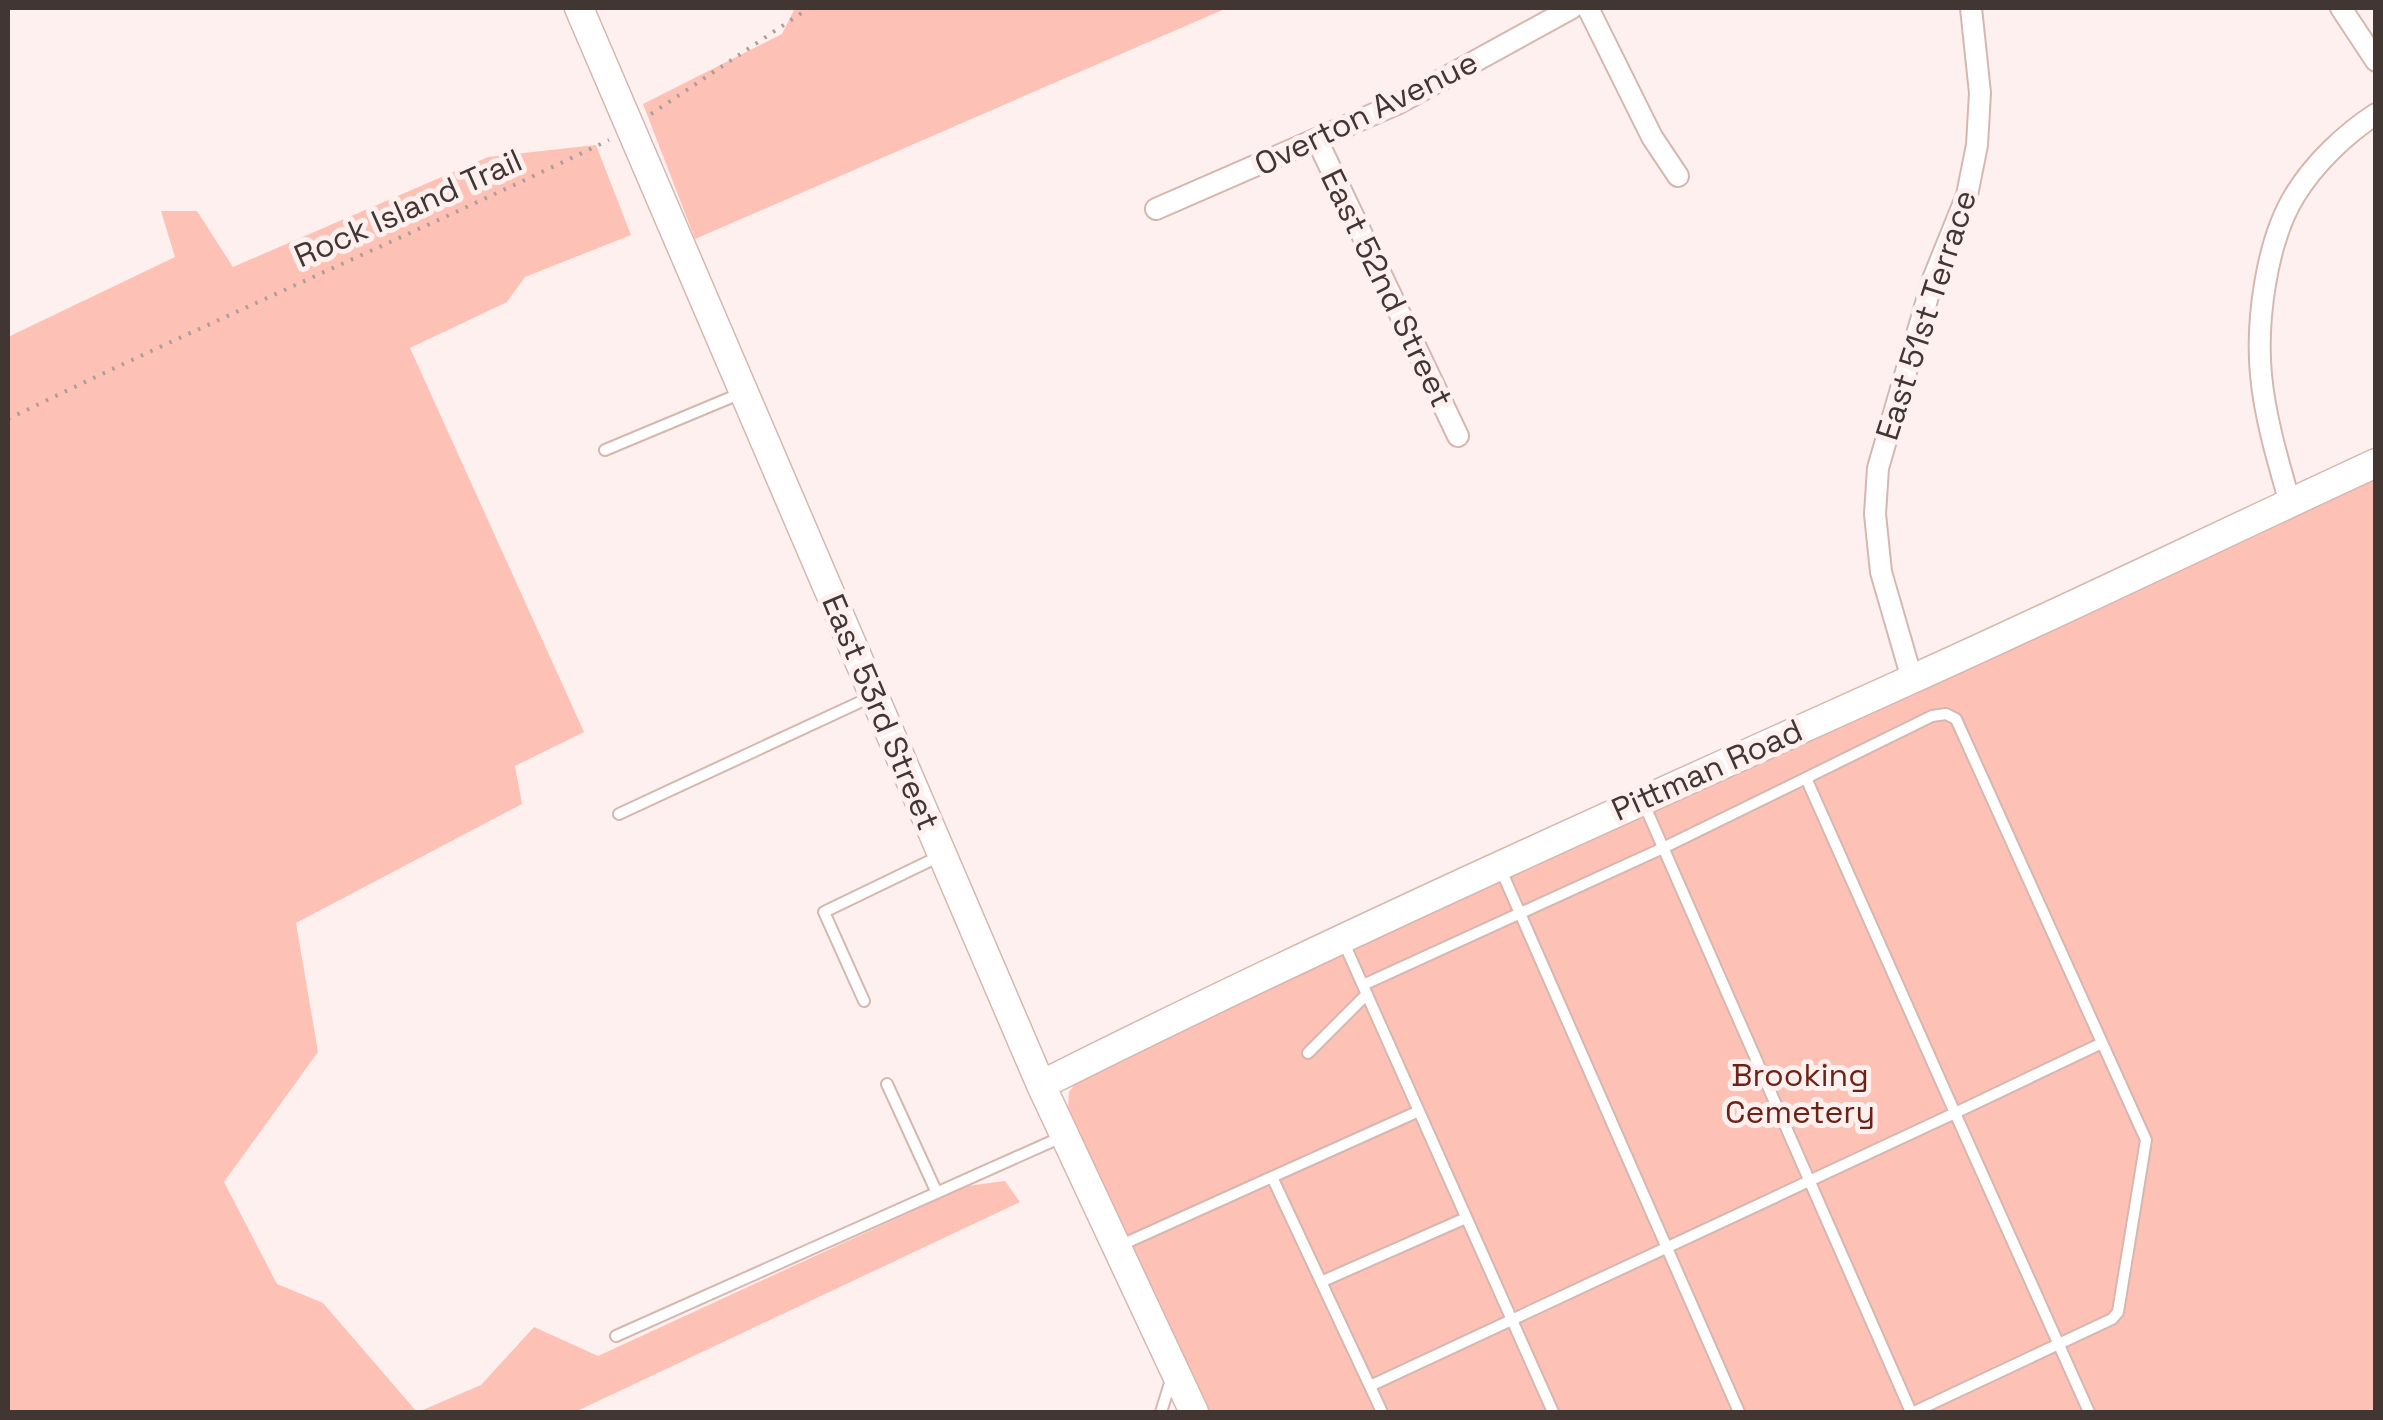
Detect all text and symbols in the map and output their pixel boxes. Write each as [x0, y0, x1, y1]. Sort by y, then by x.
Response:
street label: Overton Avenue [1248, 42, 1484, 184]
street label: Rock Island Trail [288, 140, 528, 276]
street label: East 52nd Street [1312, 162, 1462, 414]
street label: East 51st Terrace [1867, 185, 1985, 445]
street label: East 53rd Street [813, 588, 949, 836]
street label: Pittman Road [1605, 710, 1809, 830]
park label: Brooking Cemetery [1725, 1055, 1875, 1132]

